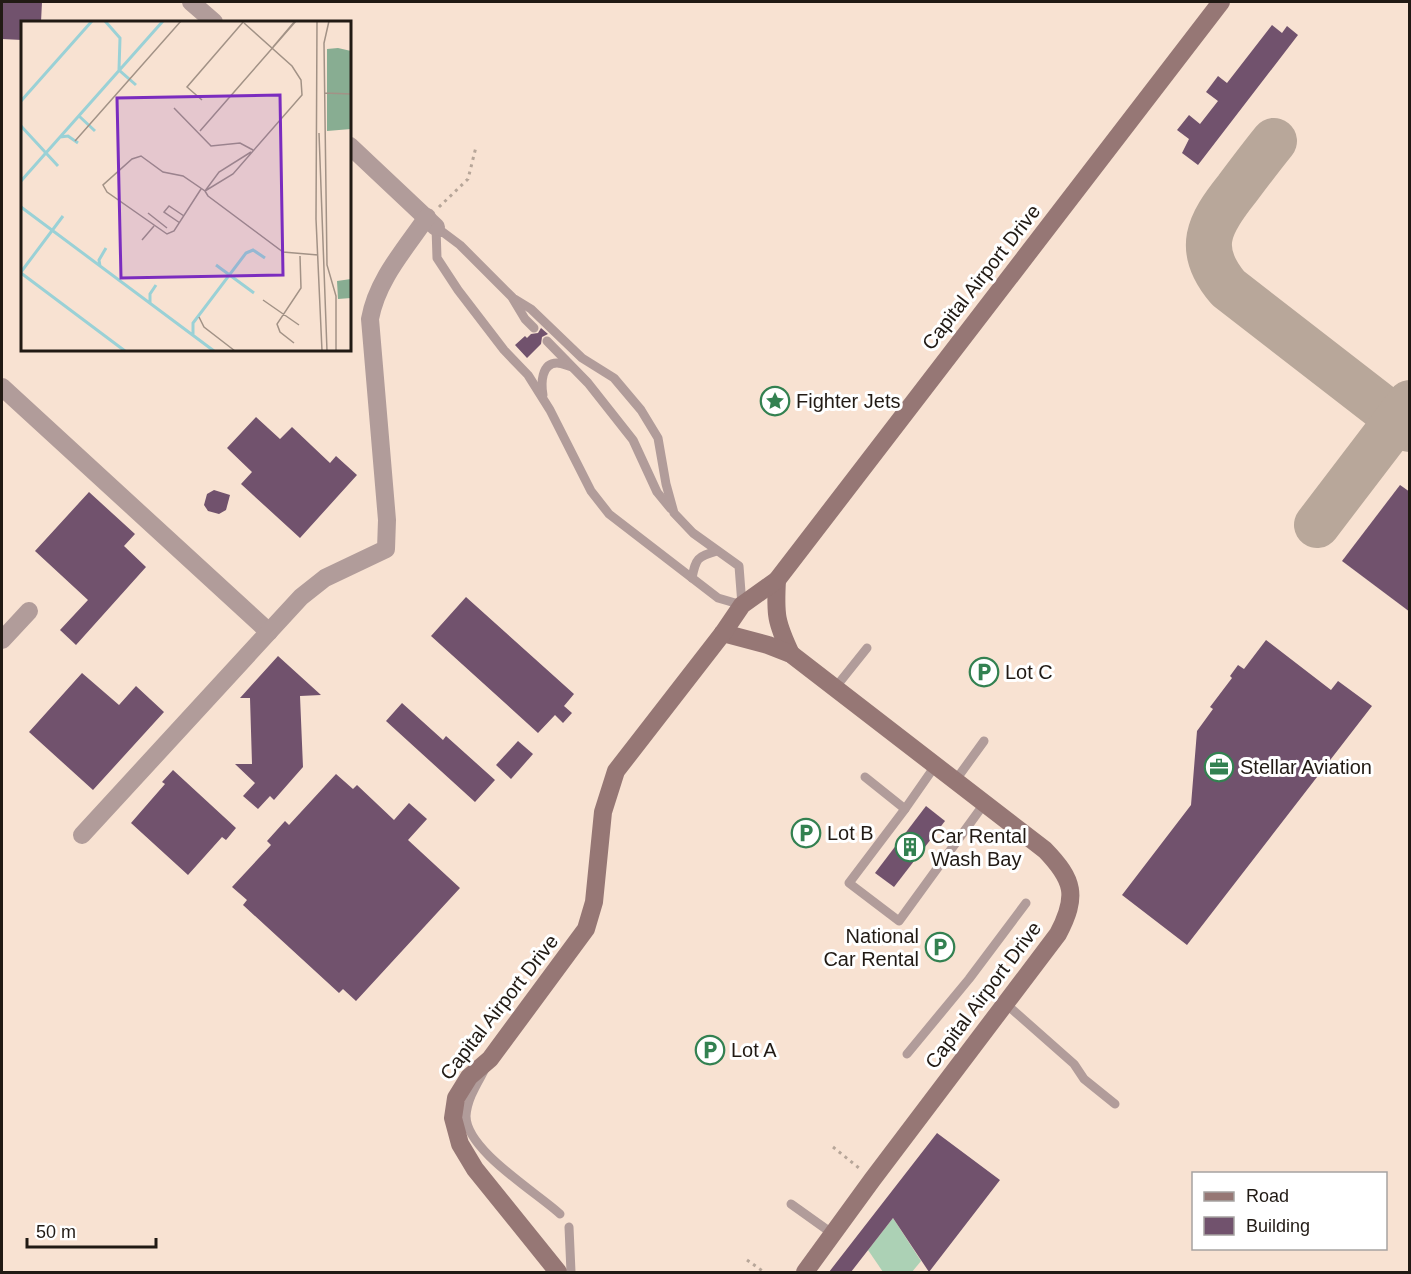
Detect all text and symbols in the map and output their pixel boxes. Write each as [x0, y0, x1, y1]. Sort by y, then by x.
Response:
inset map [21, 21, 351, 351]
street label: Capital Airport Drive [918, 200, 1044, 354]
place icon: Fighter Jets [759, 385, 791, 417]
place label: Fighter Jets [796, 390, 900, 412]
parking icon: Lot C [968, 656, 1000, 688]
place label: Lot C [1005, 661, 1053, 683]
office icon: Stellar Aviation [1203, 751, 1235, 783]
place label: Stellar Aviation [1240, 756, 1372, 778]
parking icon: Lot B [790, 817, 822, 849]
place label: Lot B [827, 822, 874, 844]
place label: Car Rental Wash Bay [931, 825, 1027, 870]
building icon: Car Rental Wash Bay [894, 831, 926, 863]
street label: Capital Airport Drive [921, 917, 1045, 1073]
place label: National Car Rental [823, 925, 919, 970]
street label: Capital Airport Drive [436, 930, 562, 1084]
parking icon: National Car Rental [924, 931, 956, 963]
parking icon: Lot A [694, 1034, 726, 1066]
place label: Lot A [731, 1039, 777, 1061]
legend [1192, 1172, 1387, 1250]
text: Road [1246, 1186, 1289, 1206]
scale bar [27, 1211, 156, 1249]
text: Building [1246, 1216, 1310, 1236]
text: 50 m [36, 1222, 76, 1242]

